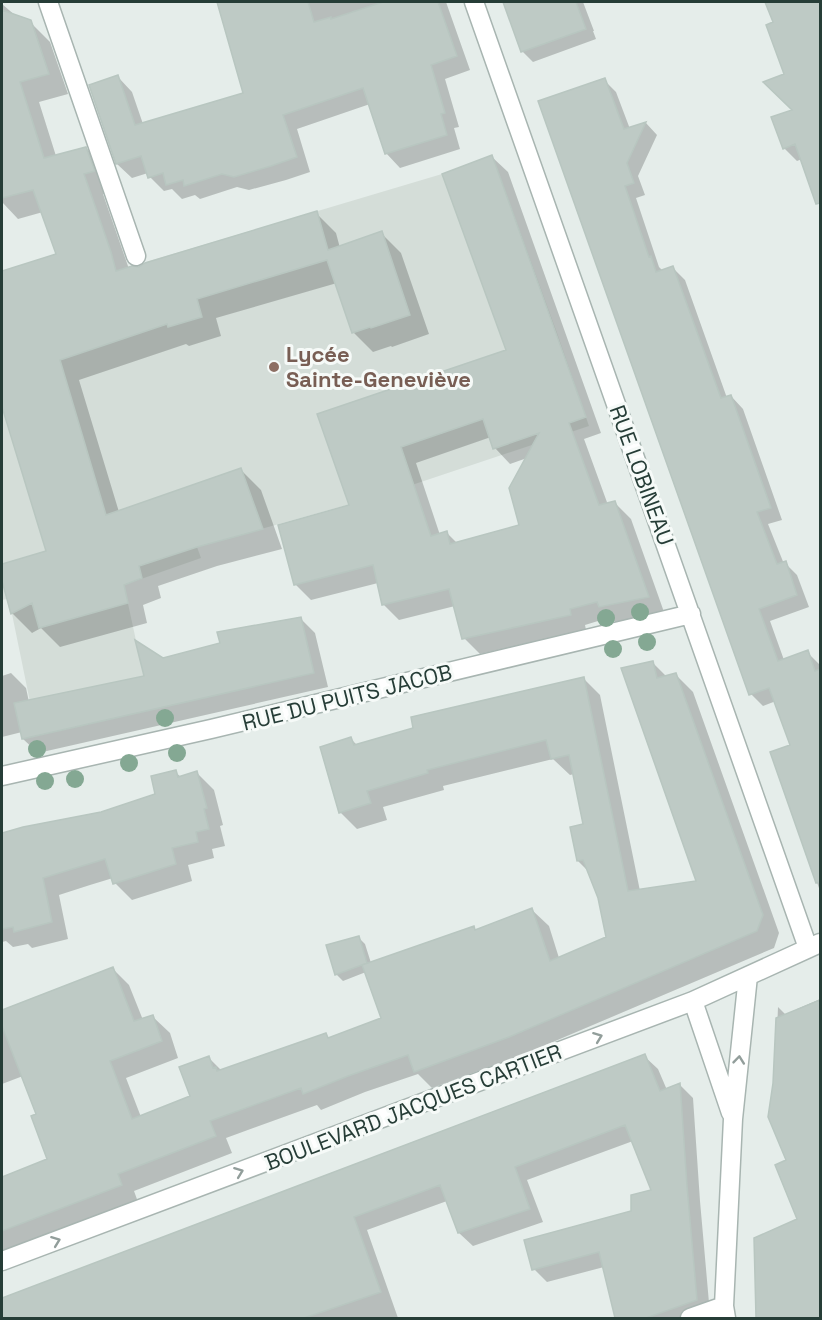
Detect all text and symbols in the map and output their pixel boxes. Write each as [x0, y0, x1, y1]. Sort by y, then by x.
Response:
place label: Lycée Sainte-Geneviève [286, 340, 471, 393]
marker: Lycée Sainte-Geneviève [267, 360, 281, 374]
street label: RUE LOBINEAU [604, 401, 680, 549]
street label: RUE DU PUITS JACOB [239, 657, 455, 737]
one-way arrow [592, 1032, 603, 1044]
street label: BOULEVARD JACQUES CARTIER [261, 1037, 565, 1177]
one-way arrow [732, 1056, 745, 1065]
one-way arrow [233, 1167, 244, 1179]
one-way arrow [50, 1236, 61, 1248]

